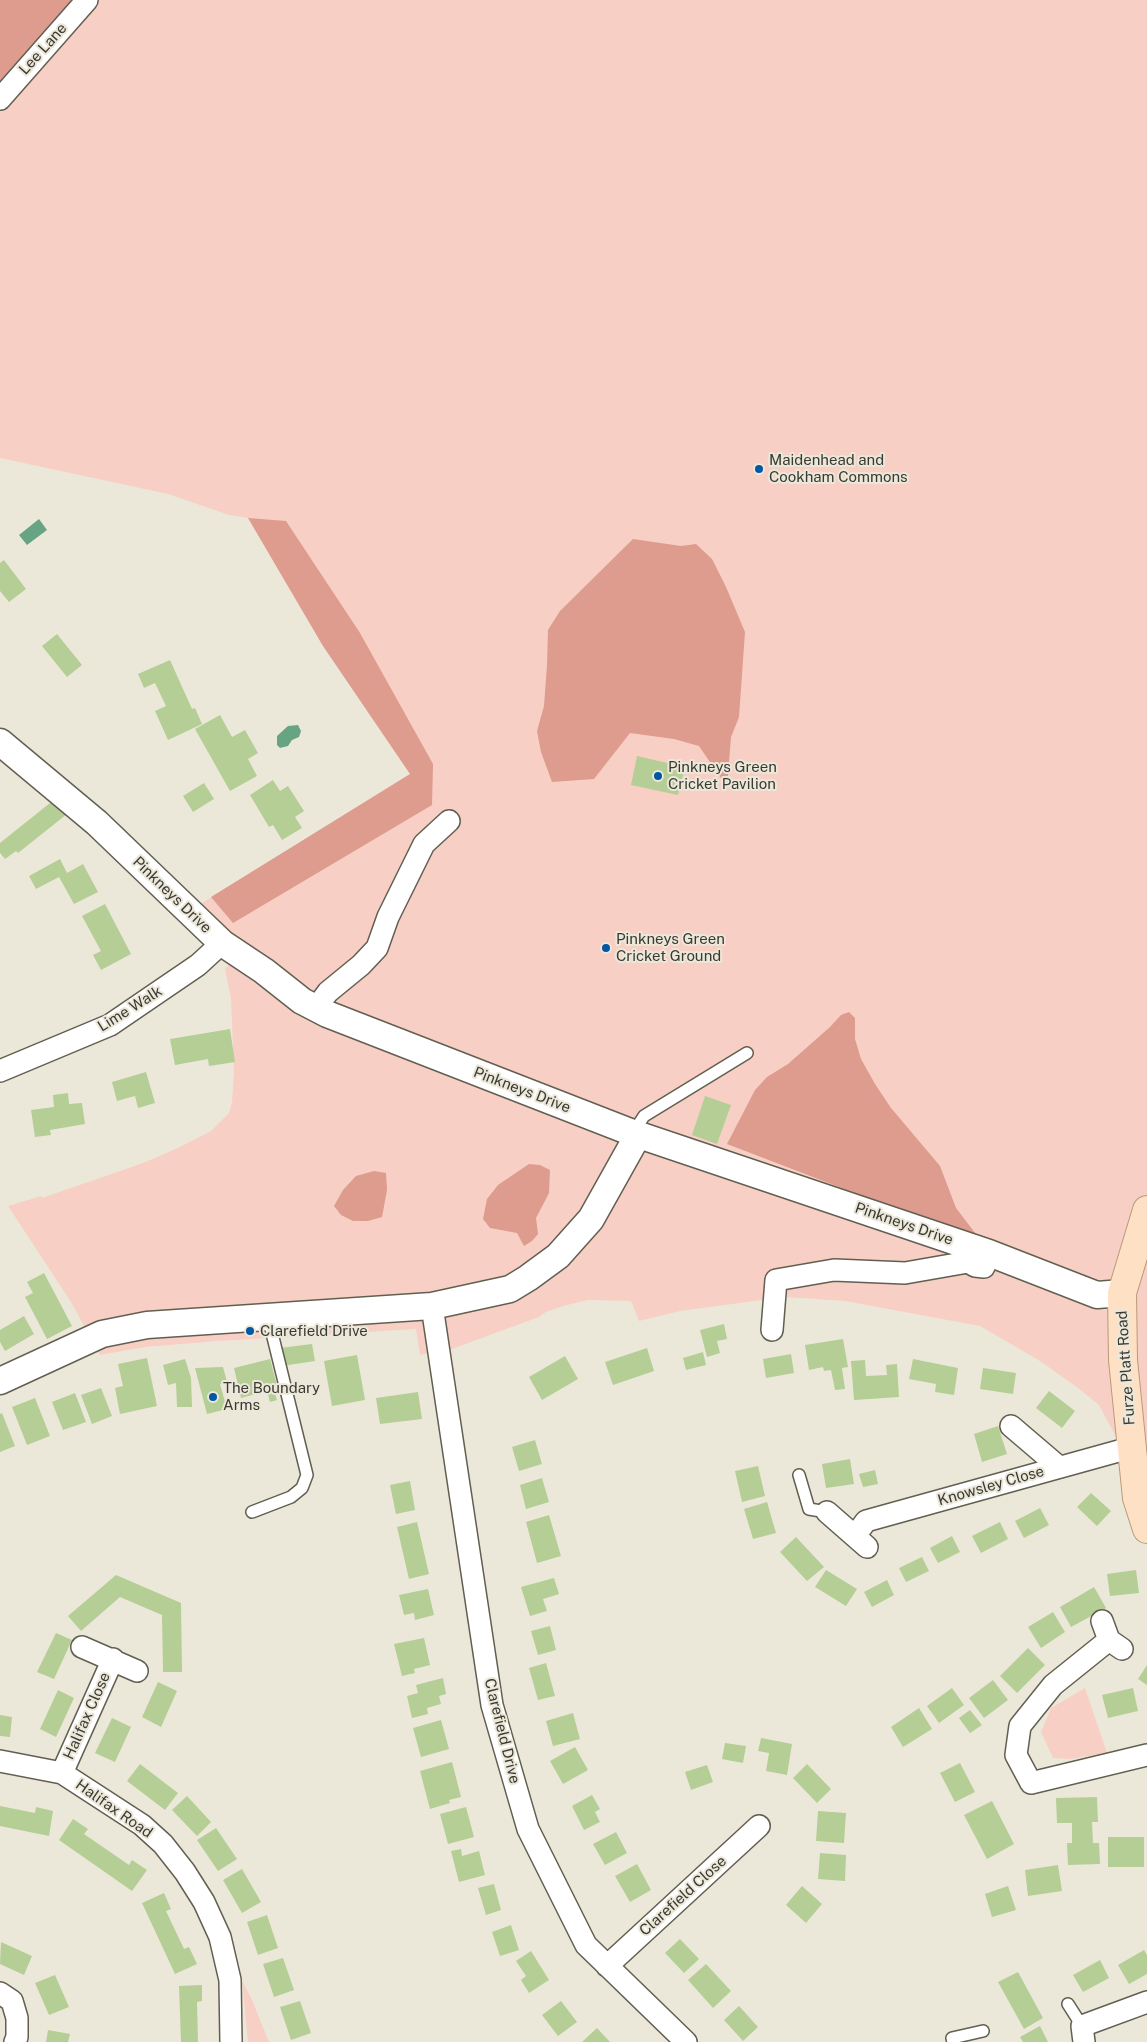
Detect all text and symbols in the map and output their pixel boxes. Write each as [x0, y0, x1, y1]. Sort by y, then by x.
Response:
street label: Lee Lane [15, 20, 71, 78]
place label: Maidenhead and Cookham Commons [769, 451, 908, 486]
marker: Maidenhead and Cookham Commons [753, 463, 765, 475]
place label: Pinkneys Green Cricket Pavilion [668, 758, 777, 793]
marker: Pinkneys Green Cricket Pavilion [652, 770, 664, 782]
street label: Pinkneys Drive [129, 853, 215, 937]
place label: Pinkneys Green Cricket Ground [616, 930, 725, 965]
marker: Pinkneys Green Cricket Ground [600, 942, 612, 954]
street label: Lime Walk [95, 982, 165, 1036]
street label: Pinkneys Drive [471, 1063, 573, 1117]
street label: Pinkneys Drive [853, 1199, 955, 1249]
street label: Furze Platt Road [1113, 1310, 1139, 1426]
place label: Clarefield Drive [260, 1322, 368, 1340]
marker: Clarefield Drive [244, 1325, 256, 1337]
place label: The Boundary Arms [223, 1379, 320, 1414]
marker: The Boundary Arms [207, 1391, 219, 1403]
street label: Knowsley Close [936, 1462, 1046, 1510]
street label: Halifax Close [60, 1670, 114, 1762]
street label: Clarefield Drive [480, 1677, 524, 1785]
street label: Halifax Road [72, 1776, 156, 1842]
street label: Clarefield Close [636, 1852, 730, 1940]

